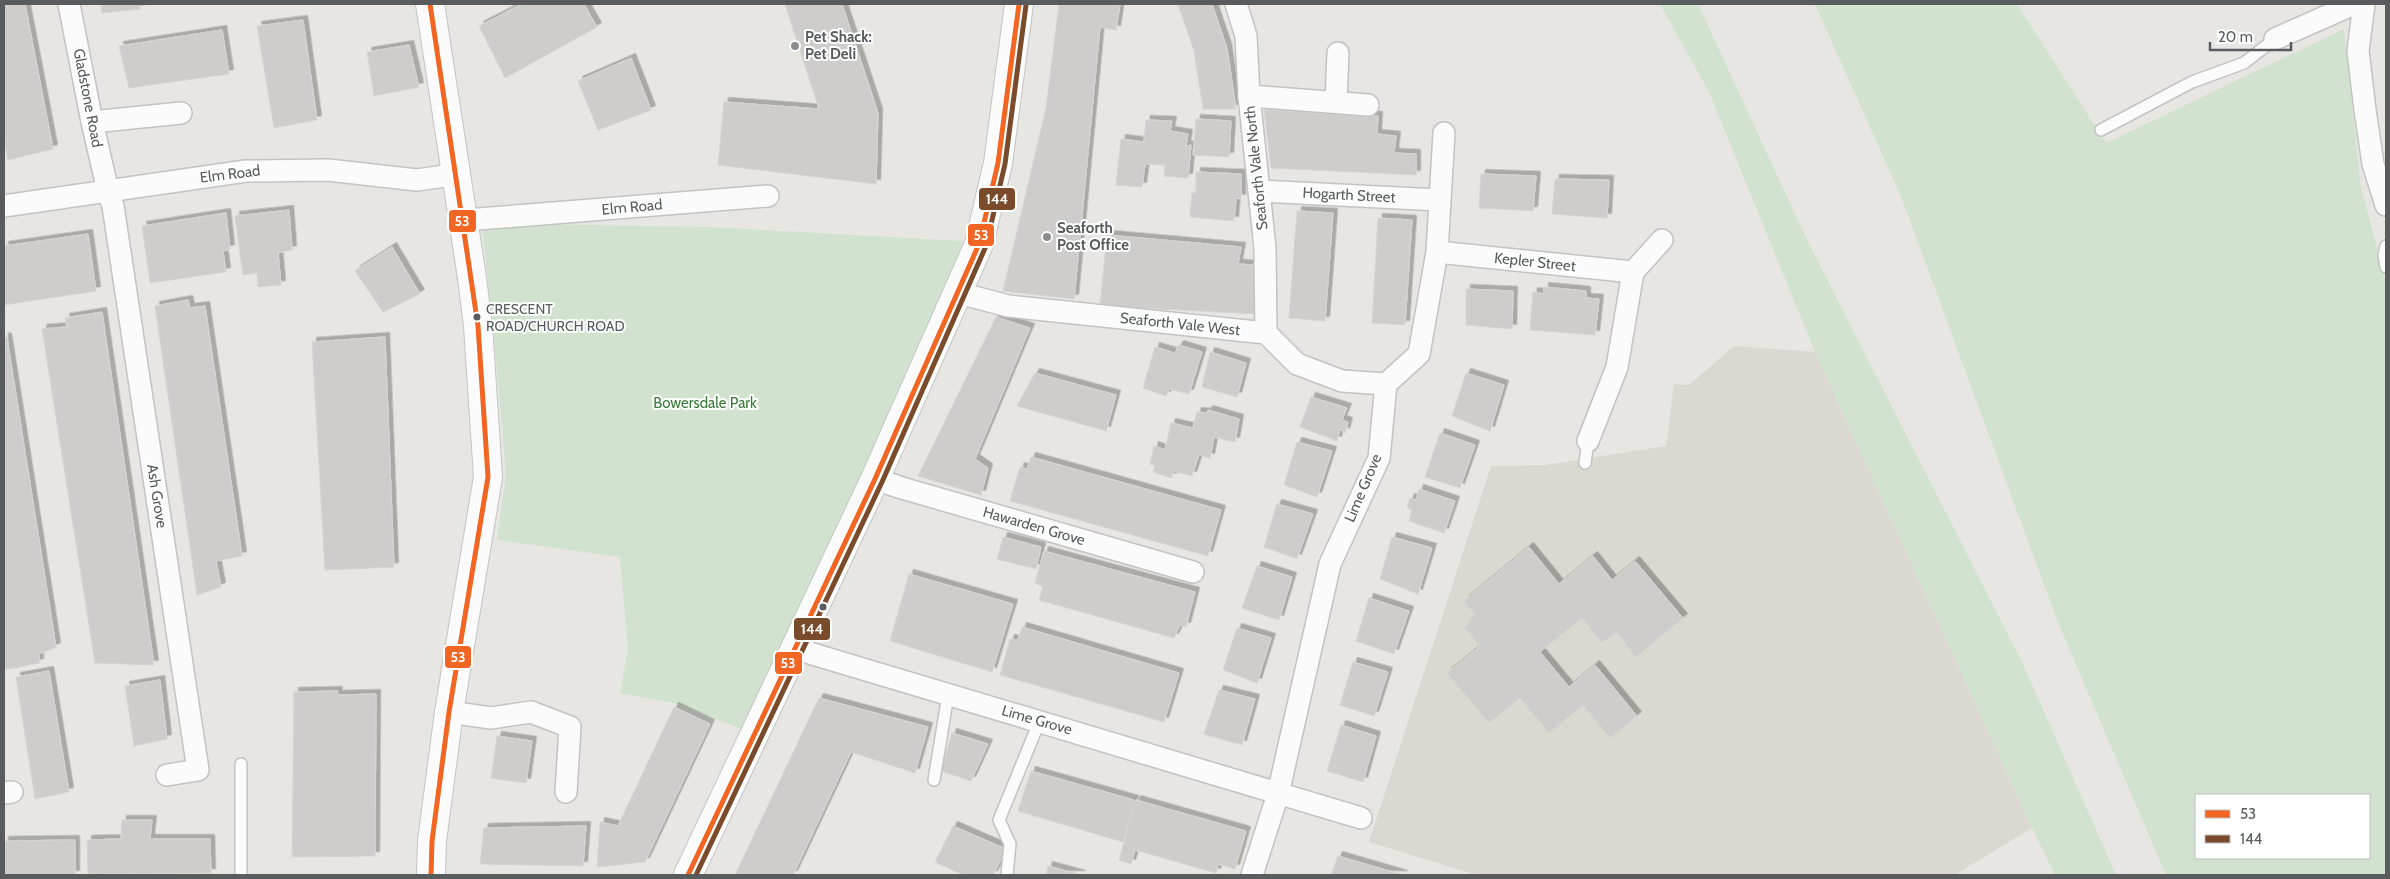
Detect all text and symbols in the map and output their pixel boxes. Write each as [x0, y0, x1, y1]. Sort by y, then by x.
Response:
scale bar [2210, 20, 2291, 52]
place label: Pet Shack: Pet Deli [805, 28, 872, 63]
text: 20 m [2218, 28, 2253, 46]
marker: Pet Shack: Pet Deli [789, 40, 801, 52]
street label: Gladstone Road [70, 47, 106, 149]
street label: Seaforth Vale North [1241, 105, 1271, 231]
street label: Elm Road [199, 161, 261, 187]
street label: Hogarth Street [1302, 184, 1396, 206]
line badge: 144 [978, 187, 1016, 211]
text: 144 [986, 190, 1008, 208]
street label: Elm Road [601, 195, 663, 219]
line badge: 53 [448, 209, 477, 233]
text: 53 [454, 212, 470, 230]
place label: Seaforth Post Office [1057, 219, 1129, 254]
line badge: 53 [967, 223, 995, 247]
text: 53 [973, 226, 989, 244]
marker: Seaforth Post Office [1041, 231, 1053, 243]
street label: Kepler Street [1493, 249, 1577, 275]
place label: CRESCENT ROAD/CHURCH ROAD [486, 300, 625, 335]
street label: Seaforth Vale West [1119, 309, 1241, 339]
marker: CRESCENT ROAD/CHURCH ROAD [472, 312, 482, 322]
park label: Bowersdale Park [653, 394, 757, 412]
street label: Lime Grove [1341, 451, 1386, 525]
street label: Ash Grove [143, 463, 171, 530]
street label: Hawarden Grove [981, 503, 1087, 549]
unlabelled marker [818, 602, 828, 612]
line badge: 144 [793, 617, 831, 641]
text: 144 [801, 620, 823, 638]
line badge: 53 [444, 645, 472, 669]
text: 53 [450, 648, 466, 666]
line badge: 53 [774, 651, 803, 675]
text: 53 [780, 654, 796, 672]
street label: Lime Grove [1000, 701, 1075, 739]
legend [2195, 794, 2370, 859]
text: 53 [2240, 805, 2256, 823]
text: 144 [2240, 830, 2263, 848]

